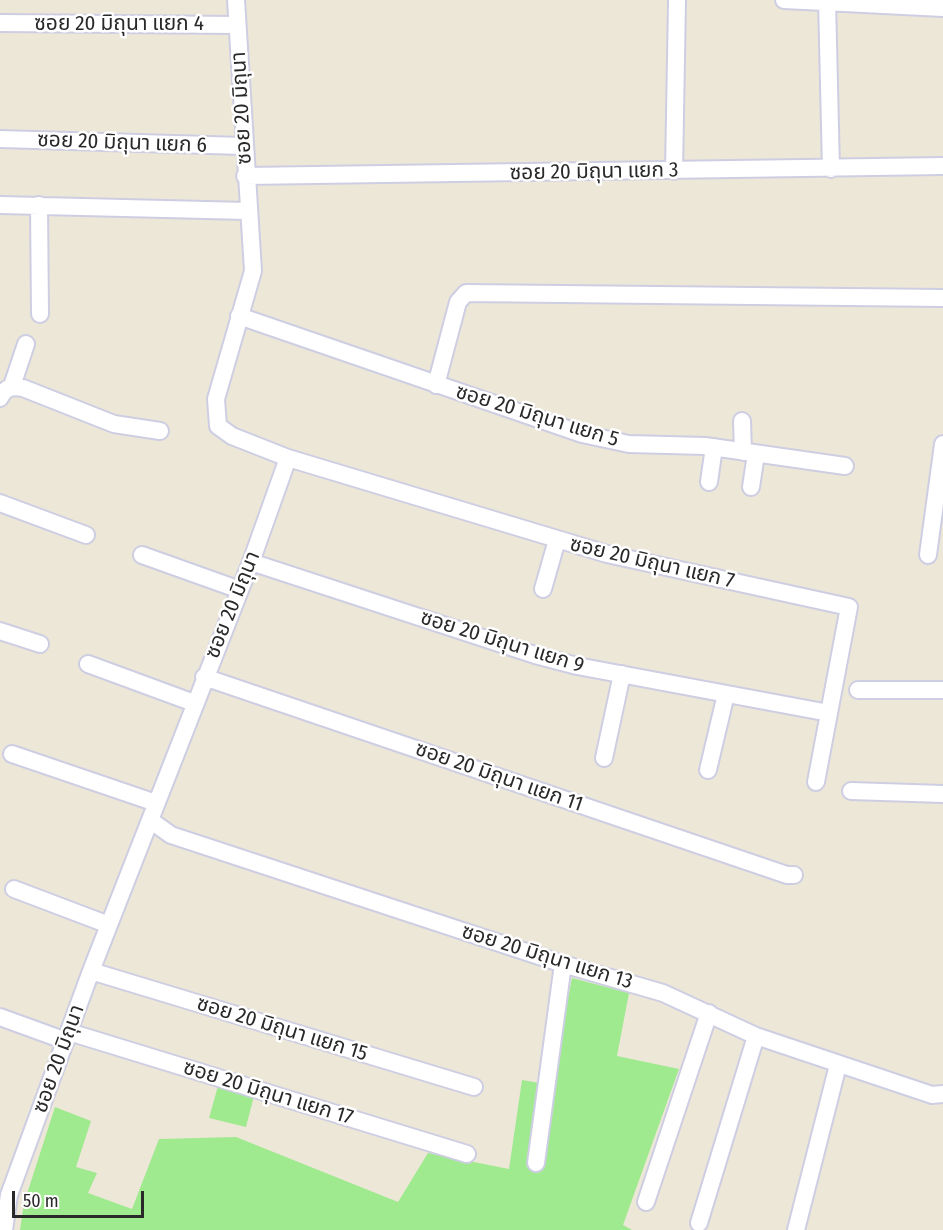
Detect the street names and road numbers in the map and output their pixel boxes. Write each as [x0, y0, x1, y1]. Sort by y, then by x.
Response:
street label: ซอย 20 มิถุนา แยก 4 [34, 11, 204, 37]
street label: ซอย 20 มิถุนา [226, 51, 258, 165]
street label: ซอย 20 มิถุนา แยก 6 [37, 127, 207, 159]
street label: ซอย 20 มิถุนา แยก 3 [509, 158, 679, 186]
street label: ซอย 20 มิถุนา แยก 5 [452, 379, 622, 453]
street label: ซอย 20 มิถุนา แยก 7 [567, 532, 737, 594]
street label: ซอย 20 มิถุนา [200, 548, 266, 662]
street label: ซอย 20 มิถุนา แยก 9 [417, 605, 587, 679]
street label: ซอย 20 มิถุนา แยก 11 [412, 737, 586, 817]
street label: ซอย 20 มิถุนา แยก 13 [459, 919, 635, 995]
street label: ซอย 20 มิถุนา แยก 15 [194, 991, 370, 1067]
street label: ซอย 20 มิถุนา [28, 1001, 90, 1117]
street label: ซอย 20 มิถุนา แยก 17 [180, 1055, 356, 1131]

